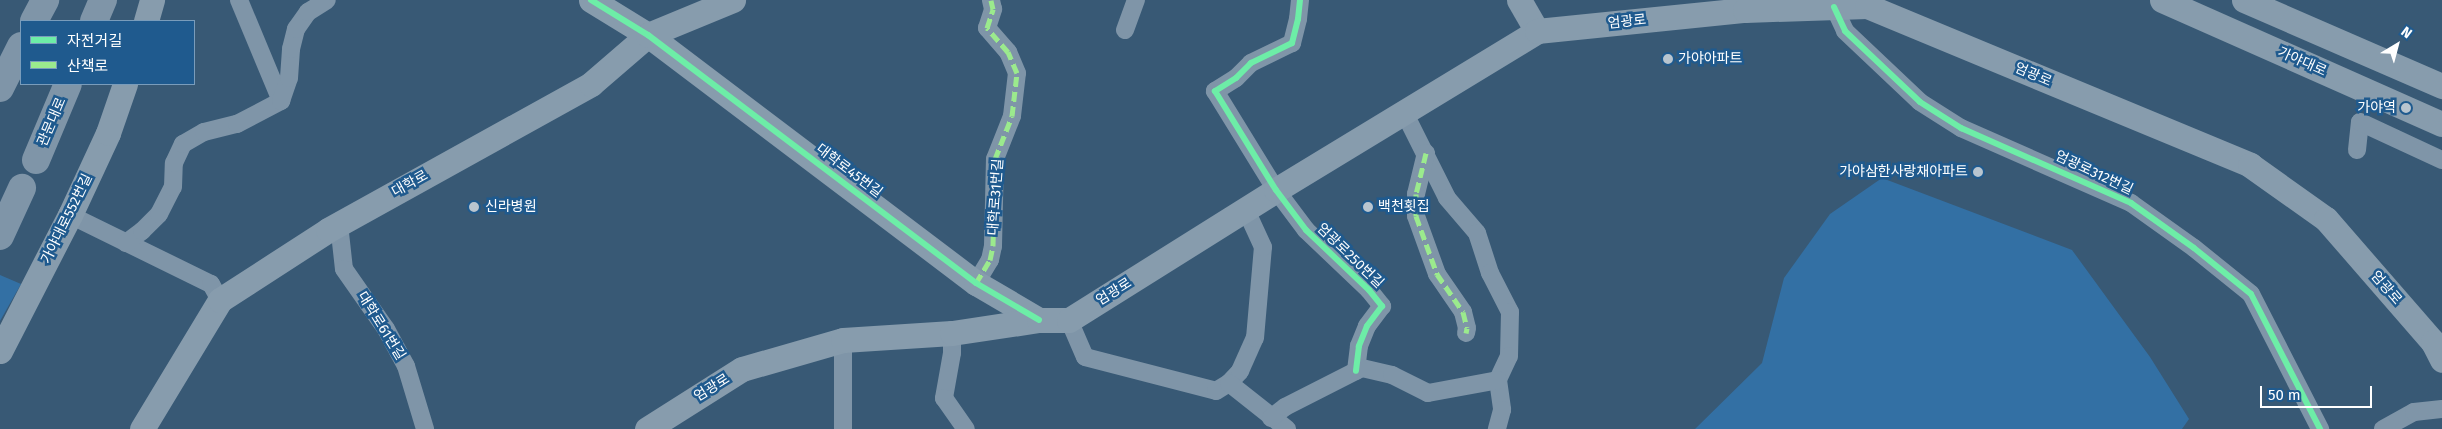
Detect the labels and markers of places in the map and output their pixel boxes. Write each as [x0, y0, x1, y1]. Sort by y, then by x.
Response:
place label: 가야아파트 [1678, 51, 1742, 67]
marker: 가야아파트 [1662, 53, 1674, 65]
place label: 가야역 [2357, 100, 2396, 116]
marker: 가야역 [2400, 102, 2412, 114]
place label: 가야삼한사랑채아파트 [1839, 164, 1968, 180]
marker: 가야삼한사랑채아파트 [1972, 166, 1984, 178]
place label: 신라병원 [485, 199, 537, 215]
place label: 백천횟집 [1378, 199, 1430, 215]
marker: 신라병원 [467, 200, 481, 214]
marker: 백천횟집 [1362, 201, 1374, 213]

